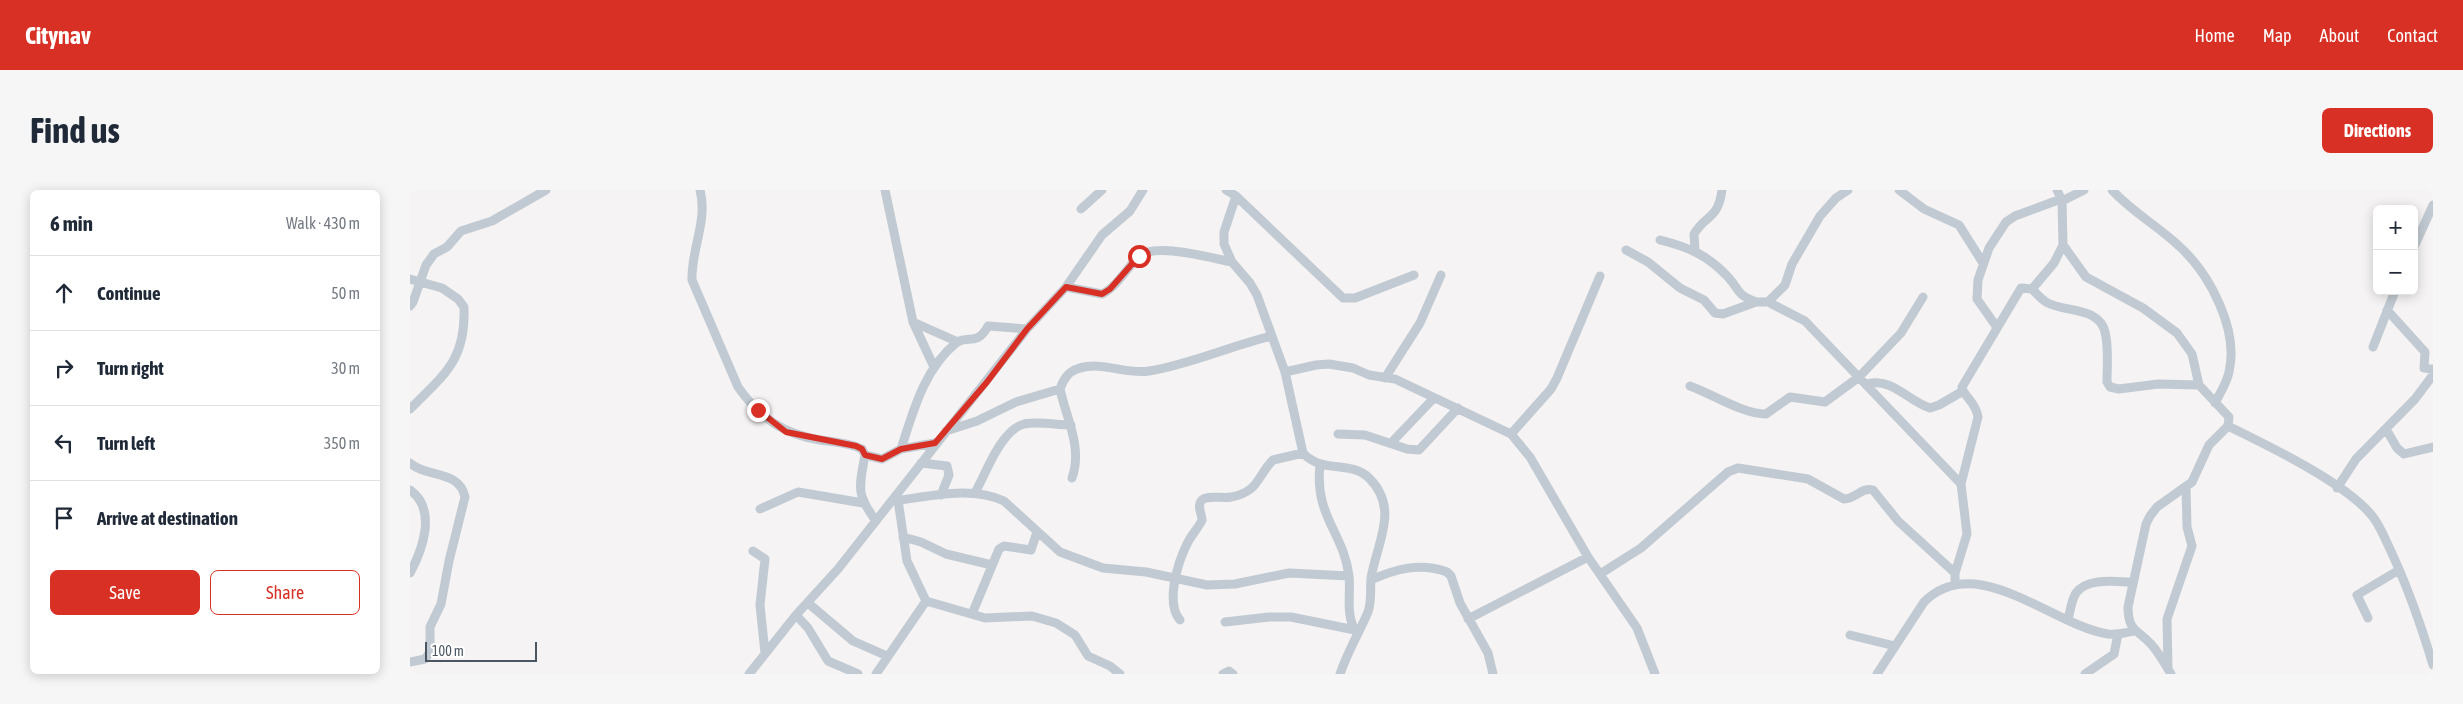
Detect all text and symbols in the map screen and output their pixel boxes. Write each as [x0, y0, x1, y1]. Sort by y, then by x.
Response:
text: Citynav [25, 22, 91, 49]
text: Home [2195, 25, 2235, 46]
text: Map [2263, 25, 2292, 46]
text: About [2320, 25, 2359, 46]
text: Contact [2387, 25, 2438, 46]
button: Directions [2322, 108, 2433, 153]
text: Find us [30, 110, 120, 150]
map controls [2373, 205, 2418, 295]
button: + [2373, 205, 2418, 250]
text: 6 min [50, 211, 93, 235]
text: Walk · 430 m [286, 214, 360, 232]
route start [1128, 245, 1151, 268]
button: − [2373, 250, 2418, 295]
icon: ahead [50, 279, 78, 307]
text: Continue [97, 282, 161, 304]
text: 50 m [331, 284, 360, 302]
icon: right [50, 354, 78, 382]
text: Turn right [97, 357, 164, 379]
text: 30 m [331, 359, 360, 377]
route end [747, 399, 770, 422]
icon: left [50, 429, 78, 457]
text: Turn left [97, 432, 155, 454]
text: 350 m [324, 434, 360, 452]
icon: arrive [50, 504, 78, 532]
text: Arrive at destination [97, 507, 238, 529]
button: Save [50, 570, 200, 615]
button: Share [210, 570, 360, 615]
scale bar [425, 639, 538, 662]
text: 100 m [432, 643, 464, 659]

